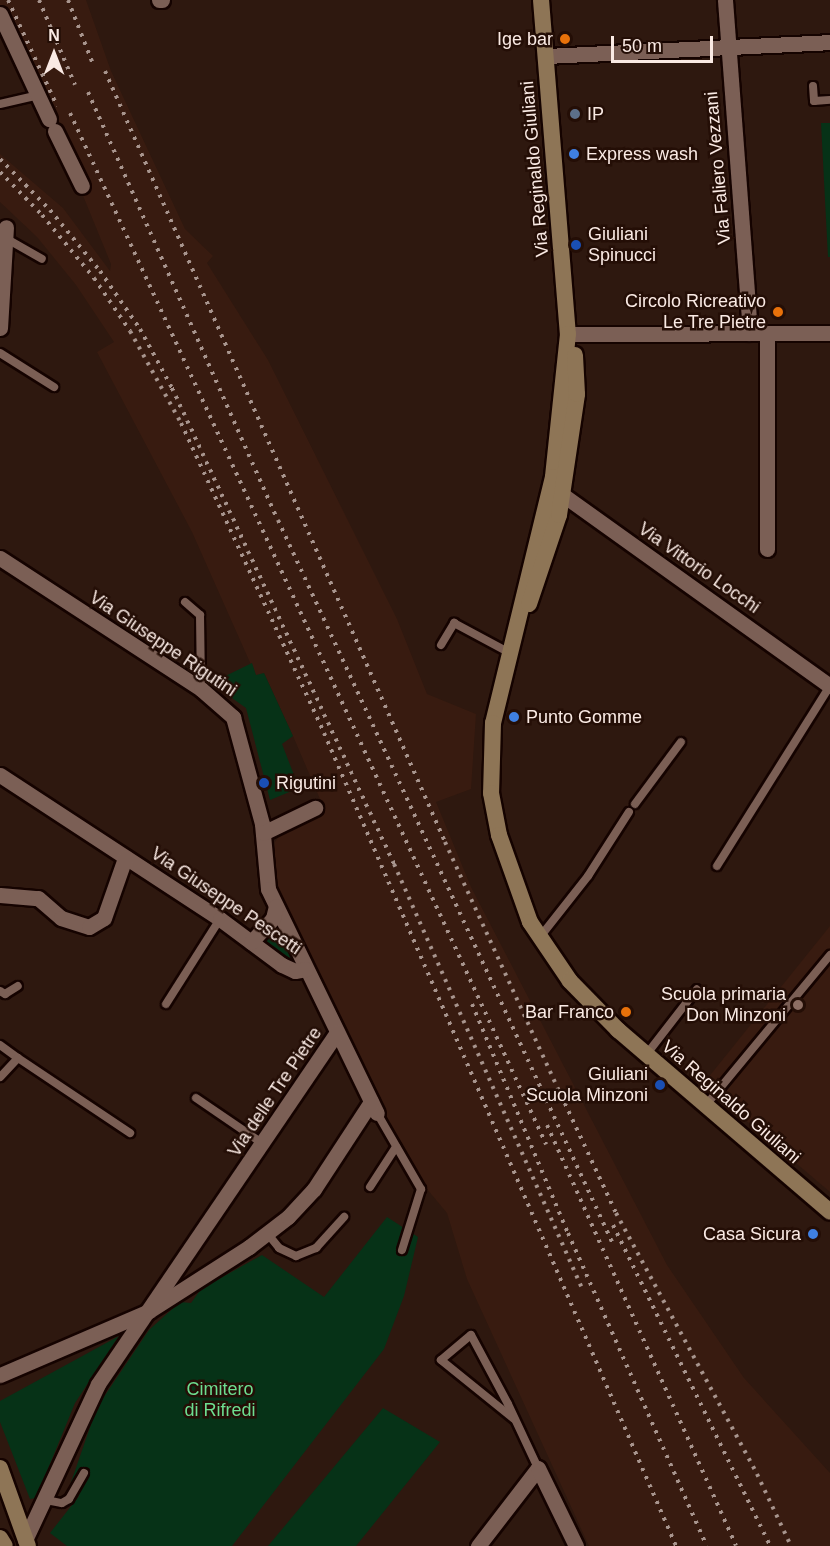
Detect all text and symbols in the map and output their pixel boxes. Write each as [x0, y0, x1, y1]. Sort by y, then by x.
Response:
north arrow [24, 24, 84, 84]
scale bar [614, 24, 716, 62]
text: N [48, 27, 60, 44]
place label: Ige bar [497, 28, 553, 50]
marker: Ige bar [558, 32, 572, 46]
text: 50 m [622, 36, 662, 56]
street label: Via Reginaldo Giuliani [517, 80, 553, 258]
street label: Via Faliero Vezzani [701, 90, 735, 246]
place label: IP [587, 103, 604, 125]
marker: IP [568, 107, 582, 121]
place label: Express wash [586, 143, 698, 165]
marker: Express wash [567, 147, 581, 161]
place label: Giuliani Spinucci [588, 224, 656, 266]
marker: Giuliani Spinucci [569, 238, 583, 252]
place label: Circolo Ricreativo Le Tre Pietre [625, 291, 766, 334]
marker: Circolo Ricreativo Le Tre Pietre [771, 305, 785, 319]
street label: Via Vittorio Locchi [634, 518, 764, 618]
street label: Via Giuseppe Rigutini [85, 587, 241, 701]
place label: Punto Gomme [526, 706, 642, 728]
marker: Punto Gomme [507, 710, 521, 724]
place label: Rigutini [276, 772, 336, 794]
marker: Rigutini [257, 776, 271, 790]
street label: Via Giuseppe Pescetti [147, 843, 305, 959]
place label: Scuola primaria Don Minzoni [661, 984, 786, 1026]
marker: Scuola primaria Don Minzoni [791, 998, 805, 1012]
place label: Bar Franco [525, 1001, 614, 1023]
marker: Bar Franco [619, 1005, 633, 1019]
street label: Via delle Tre Pietre [224, 1023, 326, 1161]
street label: Via Reginaldo Giuliani [657, 1036, 805, 1168]
place label: Giuliani Scuola Minzoni [526, 1064, 648, 1106]
marker: Giuliani Scuola Minzoni [653, 1078, 667, 1092]
place label: Casa Sicura [703, 1223, 801, 1245]
marker: Casa Sicura [806, 1227, 820, 1241]
park label: Cimitero di Rifredi [184, 1379, 256, 1422]

